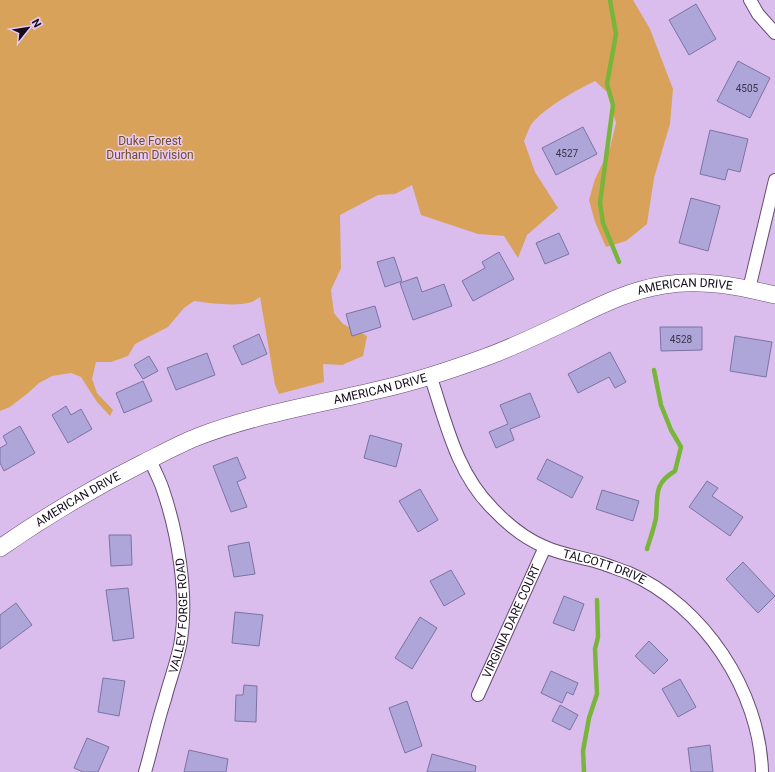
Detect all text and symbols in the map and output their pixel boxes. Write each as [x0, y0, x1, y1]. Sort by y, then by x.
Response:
north arrow [8, 8, 48, 48]
text: N [29, 17, 44, 30]
house number: 4505 [736, 83, 759, 94]
park label: Duke Forest Durham Division [106, 134, 194, 162]
house number: 4527 [556, 148, 579, 159]
street label: AMERICAN DRIVE [636, 276, 734, 298]
house number: 4528 [670, 334, 693, 345]
street label: AMERICAN DRIVE [332, 370, 429, 407]
street label: AMERICAN DRIVE [33, 469, 123, 529]
street label: TALCOTT DRIVE [561, 547, 648, 587]
street label: VALLEY FORGE ROAD [166, 557, 190, 675]
street label: VIRGINIA DARE COURT [480, 562, 543, 680]

